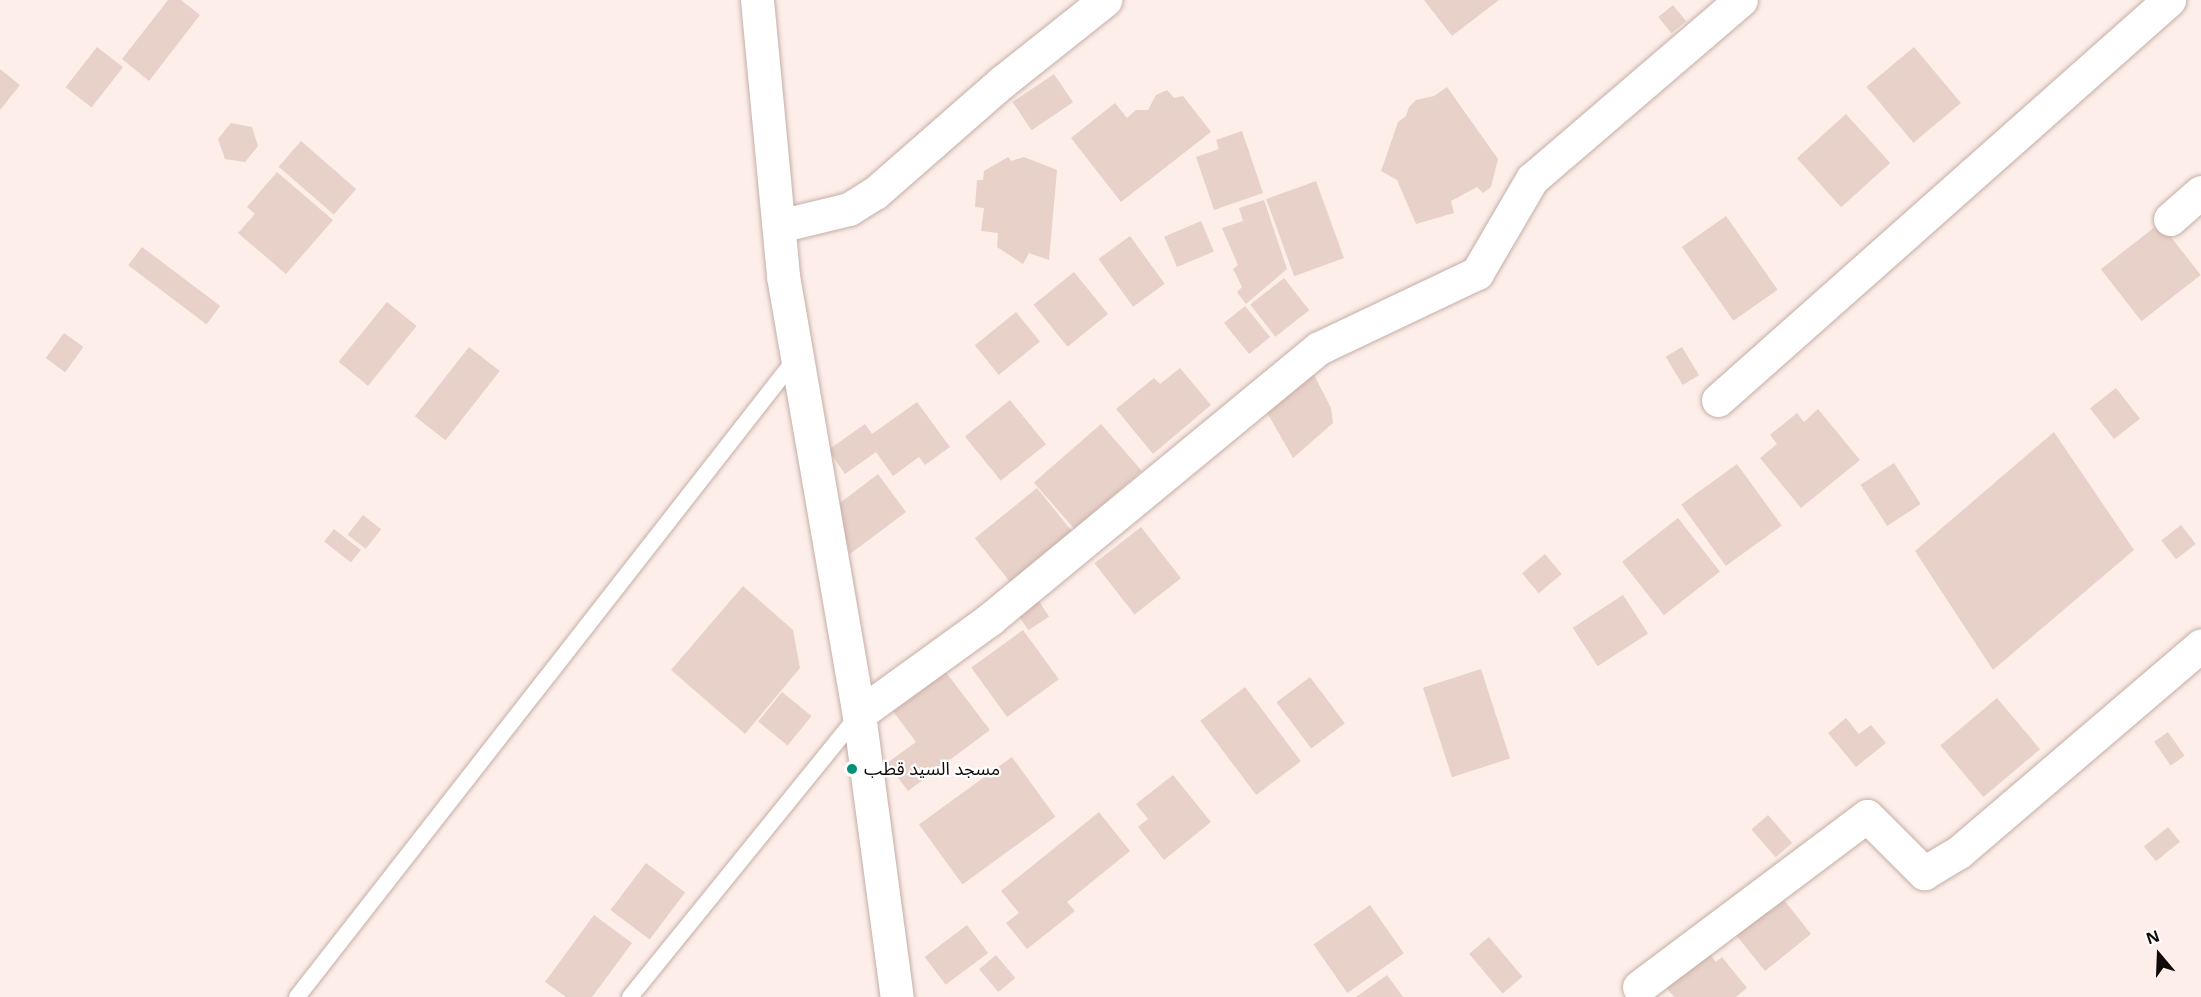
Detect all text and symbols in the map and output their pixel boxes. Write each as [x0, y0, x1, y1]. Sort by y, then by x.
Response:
place label: مسجد السيد قطب [864, 758, 1000, 780]
marker: مسجد السيد قطب [845, 762, 859, 776]
text: N [2141, 920, 2165, 956]
north arrow [2129, 925, 2189, 985]

